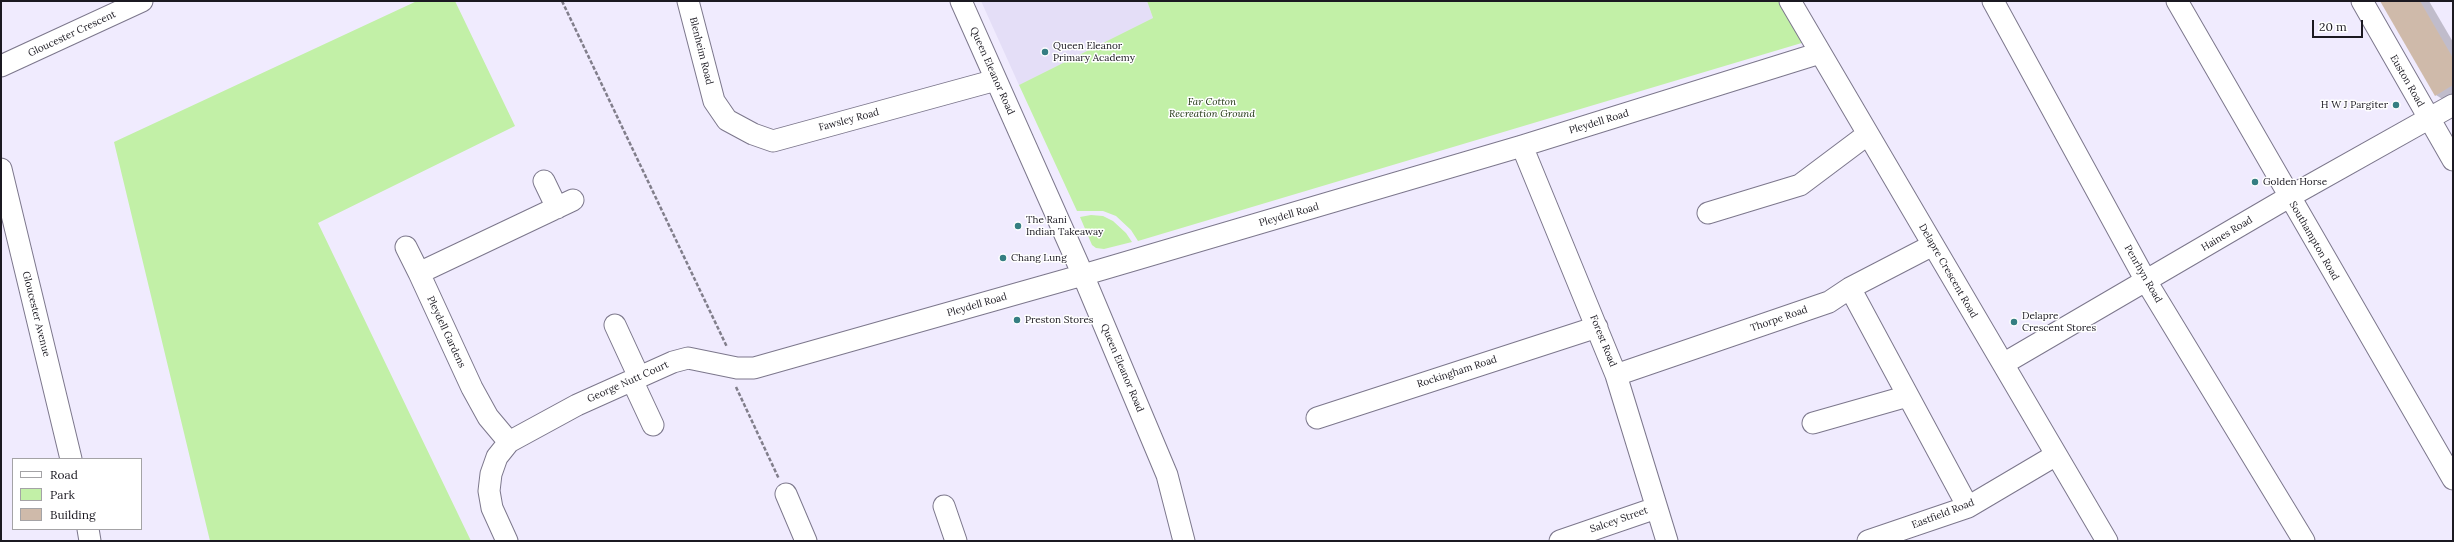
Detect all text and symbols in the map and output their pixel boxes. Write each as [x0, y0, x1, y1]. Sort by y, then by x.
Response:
street label: Gloucester Crescent [26, 8, 118, 60]
scale bar [2314, 12, 2365, 38]
street label: Blenheim Road [687, 16, 715, 86]
text: 20 m [2319, 19, 2347, 34]
street label: Queen Eleanor Road [967, 25, 1017, 117]
place label: Queen Eleanor Primary Academy [1053, 40, 1135, 64]
marker: Queen Eleanor Primary Academy [1040, 47, 1050, 57]
street label: Euston Road [2387, 53, 2427, 109]
park label: Far Cotton Recreation Ground [1169, 96, 1255, 120]
place label: H W J Pargiter [2321, 99, 2388, 111]
marker: H W J Pargiter [2391, 100, 2401, 110]
street label: Fawsley Road [818, 106, 880, 134]
street label: Pleydell Road [1568, 107, 1630, 137]
place label: Golden Horse [2263, 176, 2327, 188]
marker: Golden Horse [2250, 177, 2260, 187]
street label: Southampton Road [2287, 199, 2341, 283]
street label: Pleydell Road [1258, 201, 1320, 229]
place label: The Rani Indian Takeaway [1026, 214, 1103, 238]
street label: Haines Road [2199, 214, 2255, 254]
marker: The Rani Indian Takeaway [1013, 221, 1023, 231]
street label: Delapre Crescent Road [1916, 222, 1980, 320]
street label: Penrhyn Road [2122, 243, 2164, 305]
place label: Chang Lung [1011, 252, 1067, 264]
marker: Chang Lung [998, 253, 1008, 263]
street label: Gloucester Avenue [20, 270, 52, 358]
street label: Pleydell Road [946, 291, 1008, 319]
street label: Pleydell Gardens [424, 294, 468, 370]
street label: Thorpe Road [1749, 304, 1809, 334]
place label: Delapre Crescent Stores [2022, 310, 2096, 334]
street label: Forest Road [1587, 313, 1619, 369]
place label: Preston Stores [1025, 314, 1093, 326]
marker: Preston Stores [1012, 315, 1022, 325]
marker: Delapre Crescent Stores [2009, 317, 2019, 327]
street label: Queen Eleanor Road [1098, 322, 1146, 414]
street label: Rockingham Road [1416, 353, 1498, 391]
street label: George Nutt Court [585, 359, 671, 405]
legend [12, 458, 142, 530]
text: Road [50, 467, 78, 482]
text: Park [50, 487, 75, 502]
street label: Eastfield Road [1910, 497, 1976, 531]
street label: Salcey Street [1588, 504, 1650, 536]
text: Building [50, 507, 96, 522]

